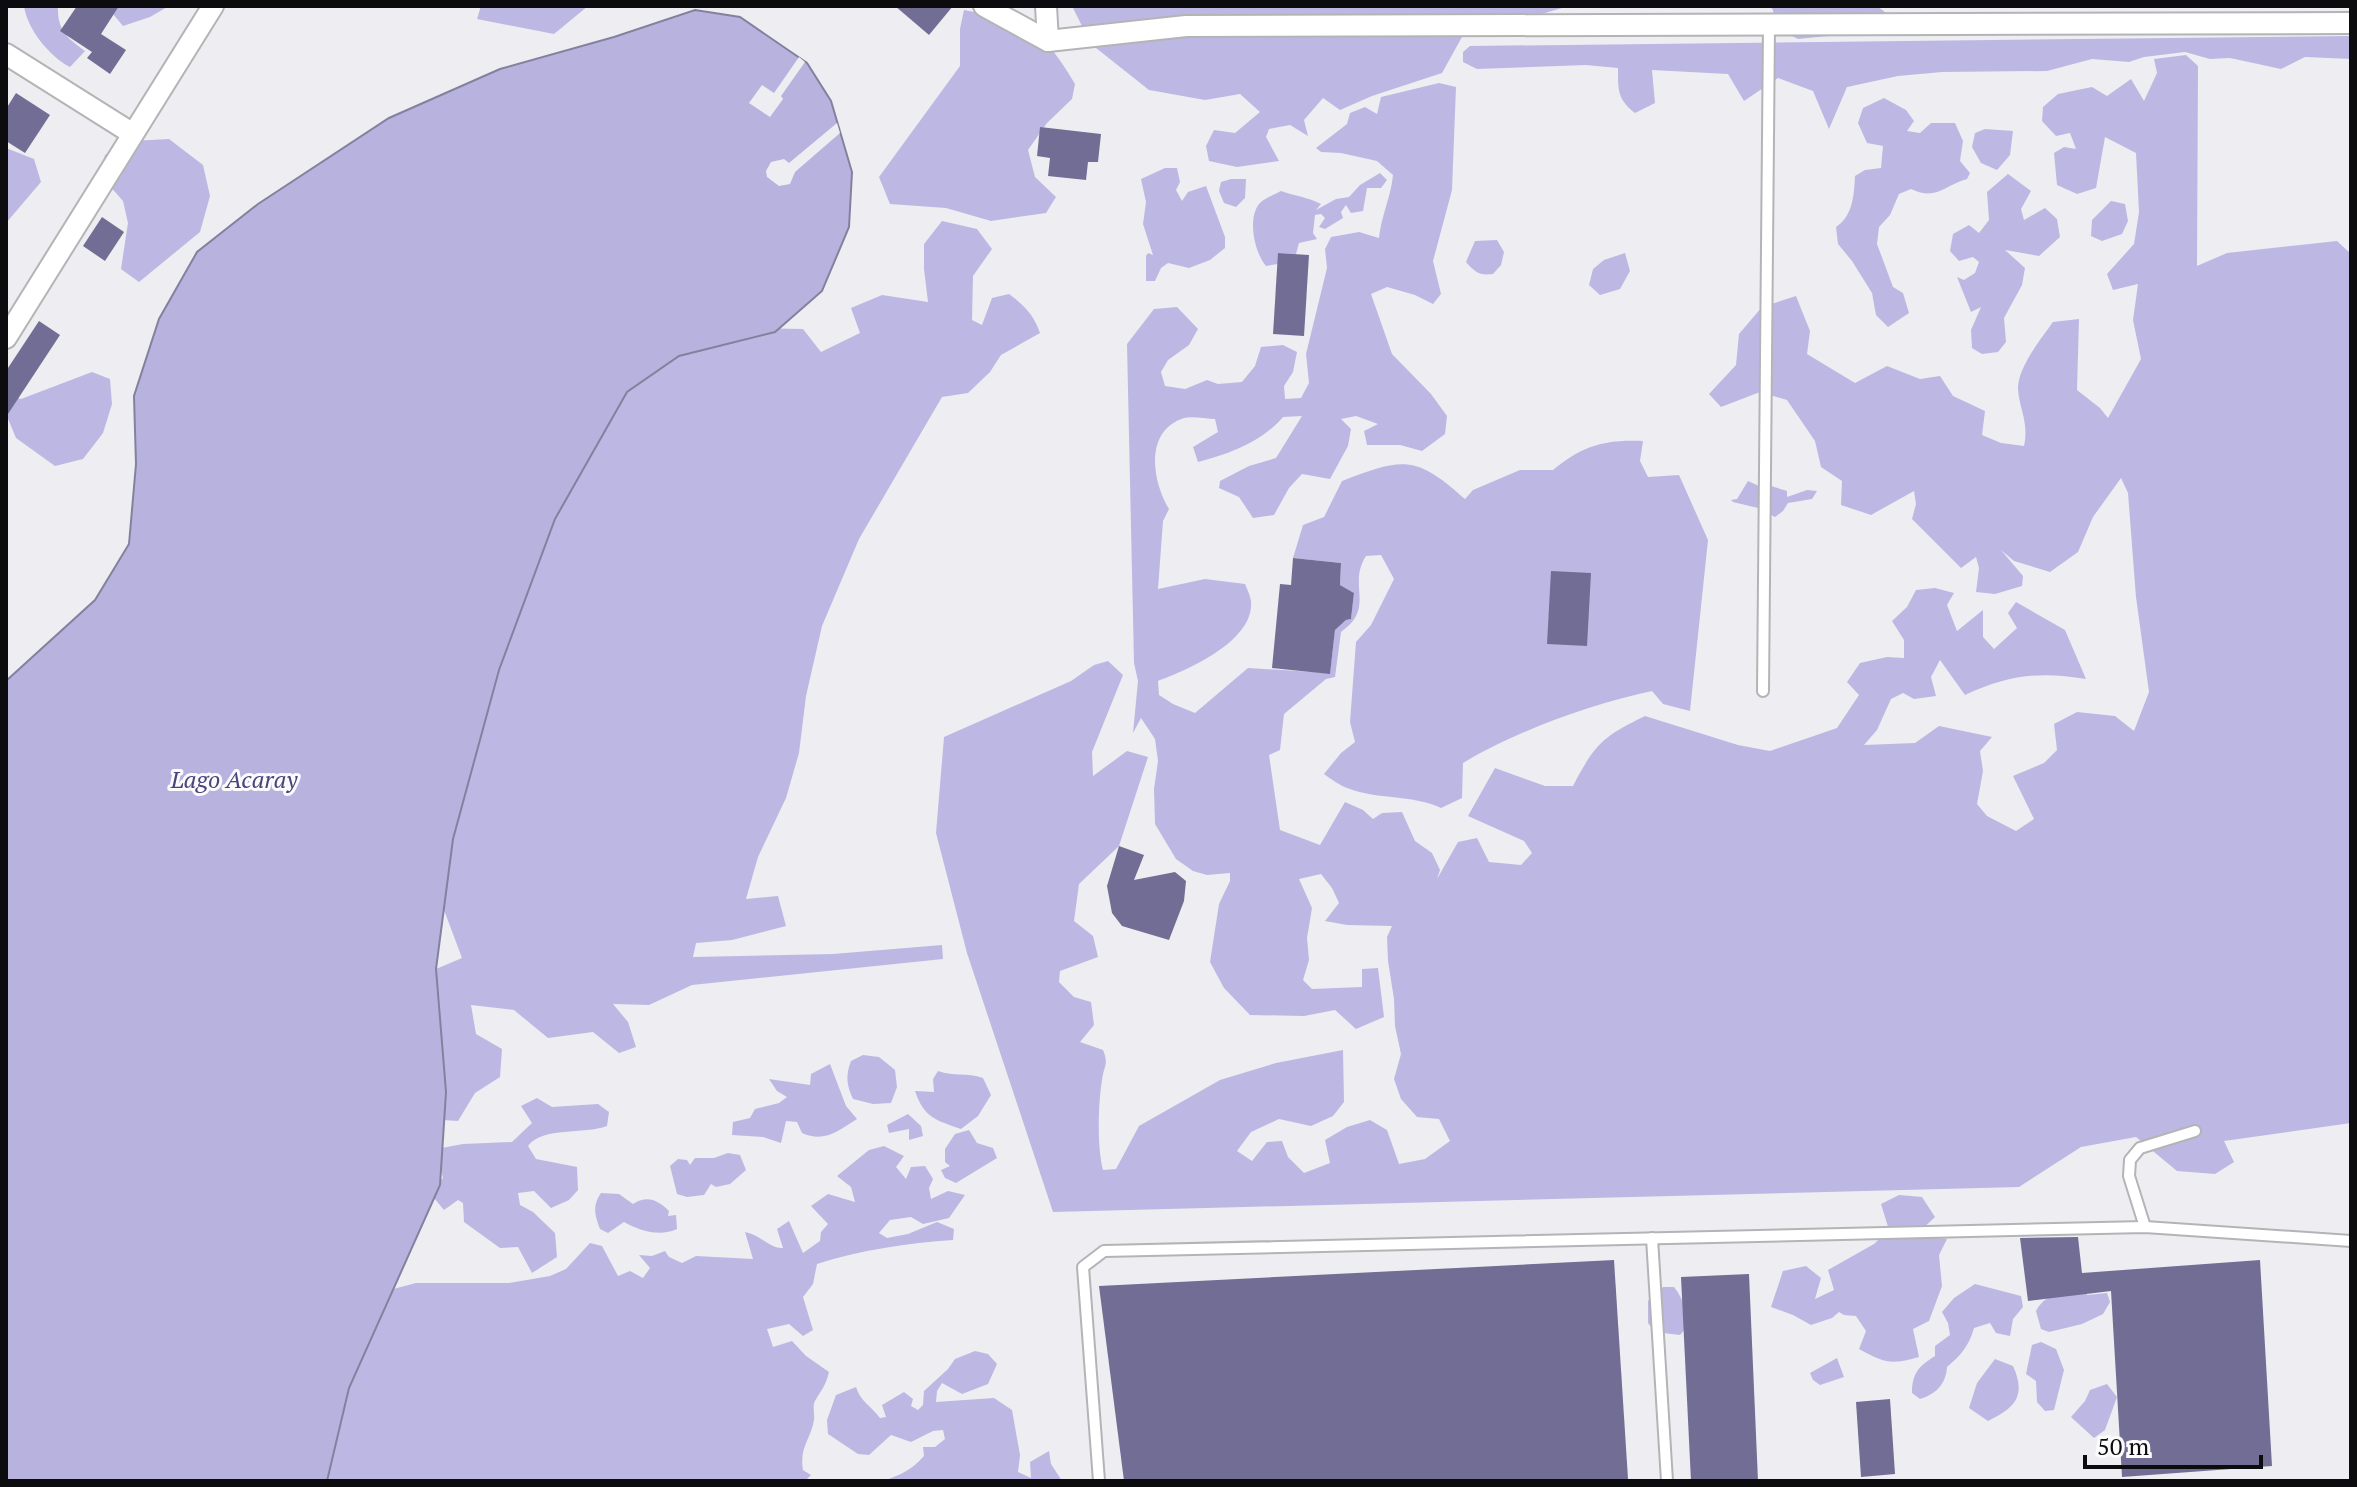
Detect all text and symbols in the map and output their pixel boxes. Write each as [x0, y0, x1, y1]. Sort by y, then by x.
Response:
water label: Lago Acaray [170, 763, 298, 795]
scale bar [2085, 1419, 2261, 1469]
text: 50 m [2097, 1430, 2149, 1462]

